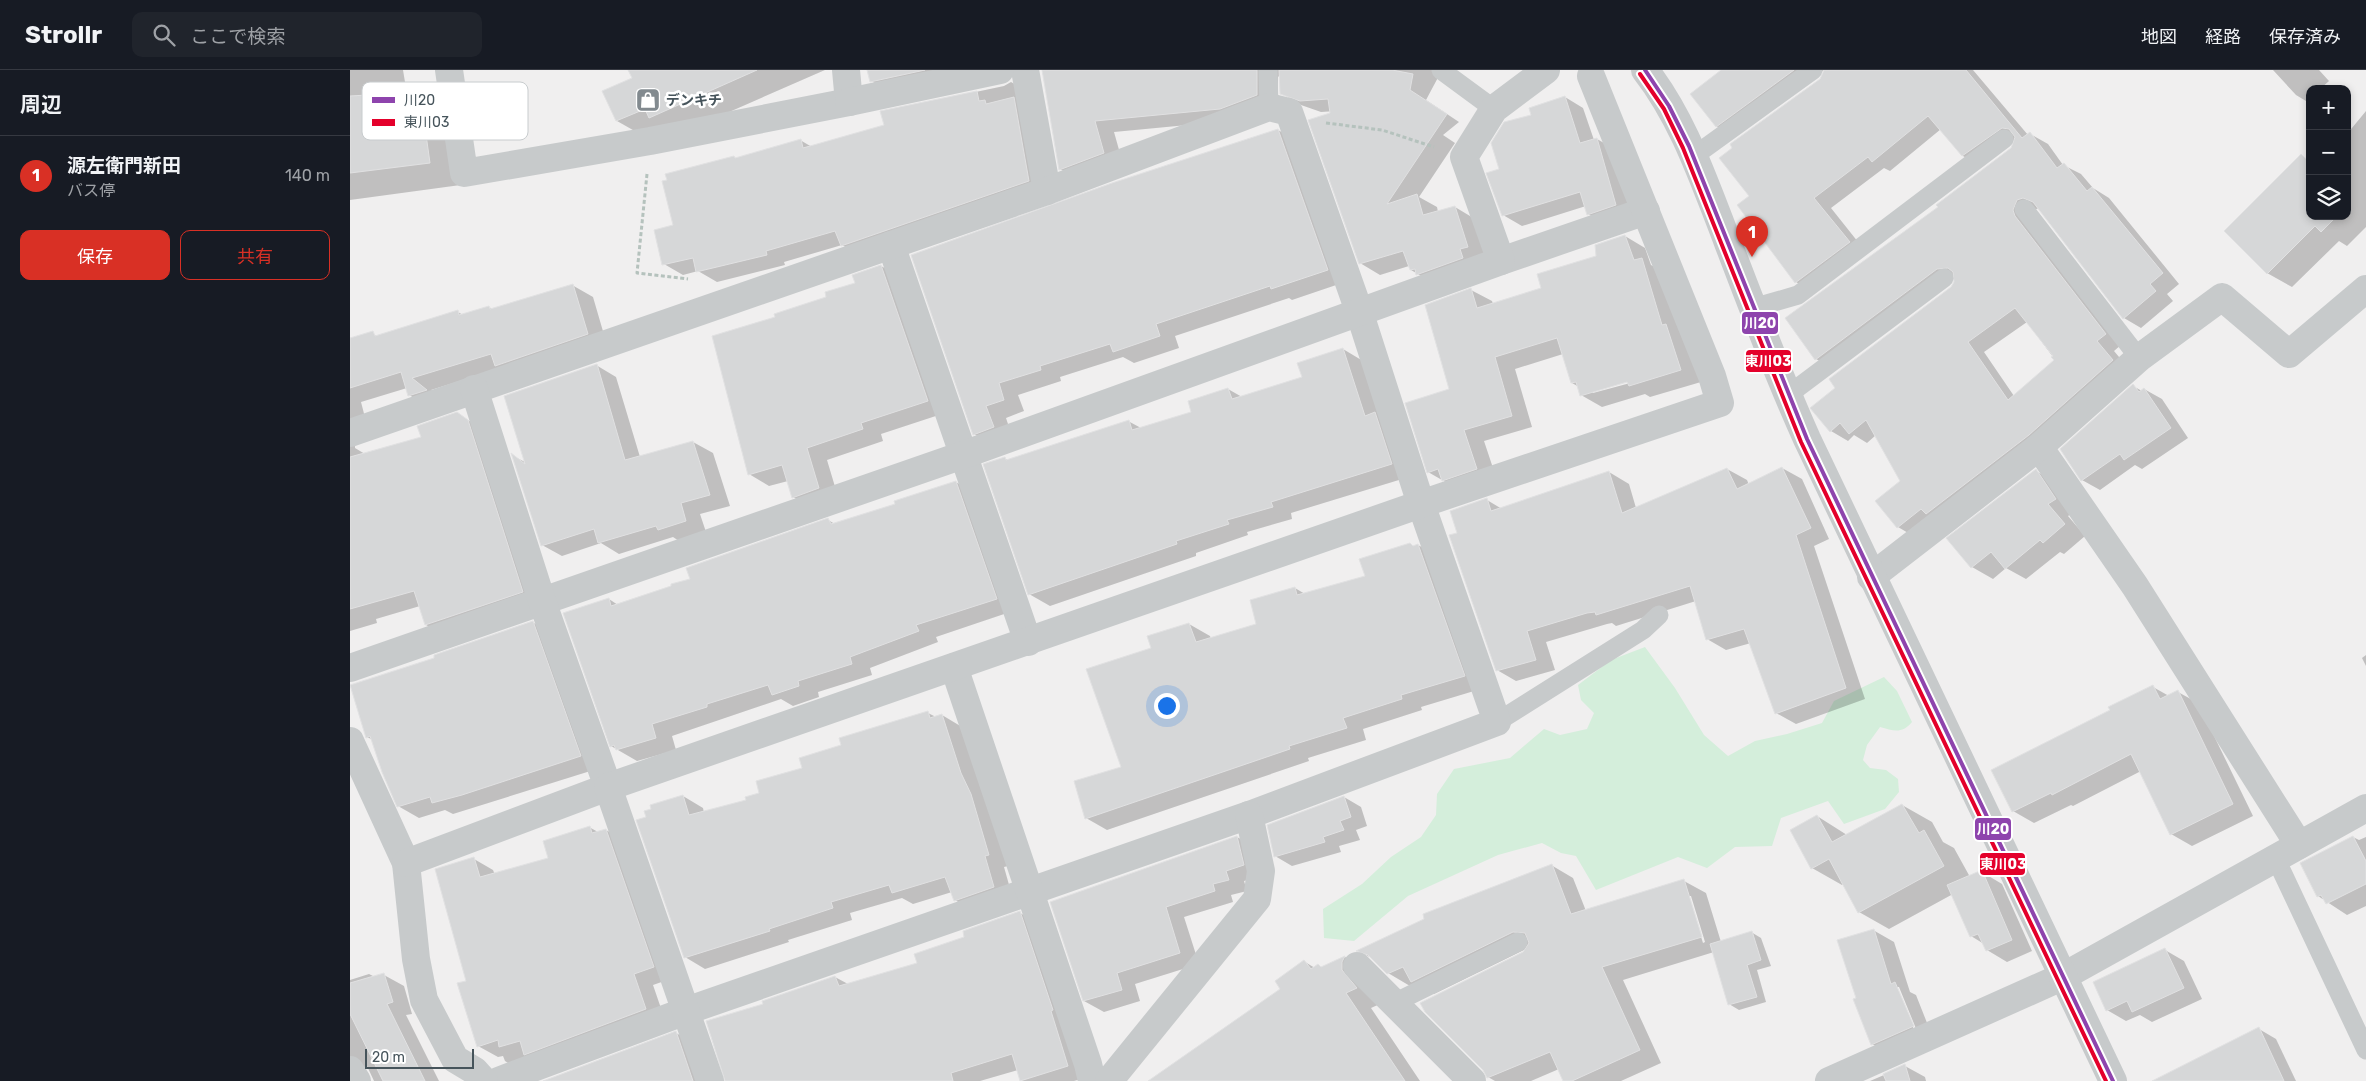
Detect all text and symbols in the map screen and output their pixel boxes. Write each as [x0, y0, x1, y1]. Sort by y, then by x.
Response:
search box [132, 12, 482, 57]
text: Strollr [25, 21, 102, 49]
icon: search [150, 21, 178, 49]
text: ここで検索 [190, 25, 285, 48]
text: 地図 [2141, 26, 2177, 48]
text: 経路 [2205, 26, 2241, 48]
text: 保存済み [2269, 26, 2341, 48]
legend [362, 82, 528, 140]
map controls [2306, 85, 2351, 220]
button: + [2306, 85, 2351, 130]
shop icon: デンキチ [635, 87, 661, 113]
text: 周辺 [20, 92, 62, 117]
text: 川20 [404, 92, 435, 109]
place label: デンキチ [666, 92, 722, 109]
text: 東川03 [404, 114, 449, 131]
button: − [2306, 130, 2351, 175]
text: 源左衛門新田 [67, 154, 181, 177]
text: 1 [32, 166, 40, 185]
text: 140 m [285, 166, 330, 185]
button: layers [2306, 175, 2351, 220]
text: バス停 [67, 181, 115, 200]
pin: 1 [1736, 216, 1768, 257]
button: 保存 [20, 230, 170, 280]
button: 共有 [180, 230, 330, 280]
line badge: 川20 [1741, 311, 1779, 335]
text: 川20 [1744, 315, 1776, 332]
line badge: 東川03 [1745, 349, 1792, 373]
text: 東川03 [1745, 353, 1791, 370]
your location [1154, 693, 1180, 719]
line badge: 川20 [1974, 817, 2012, 841]
text: 川20 [1977, 821, 2009, 838]
line badge: 東川03 [1979, 852, 2026, 876]
text: 東川03 [1980, 856, 2026, 873]
scale bar [365, 1046, 474, 1069]
text: 20 m [372, 1049, 405, 1066]

